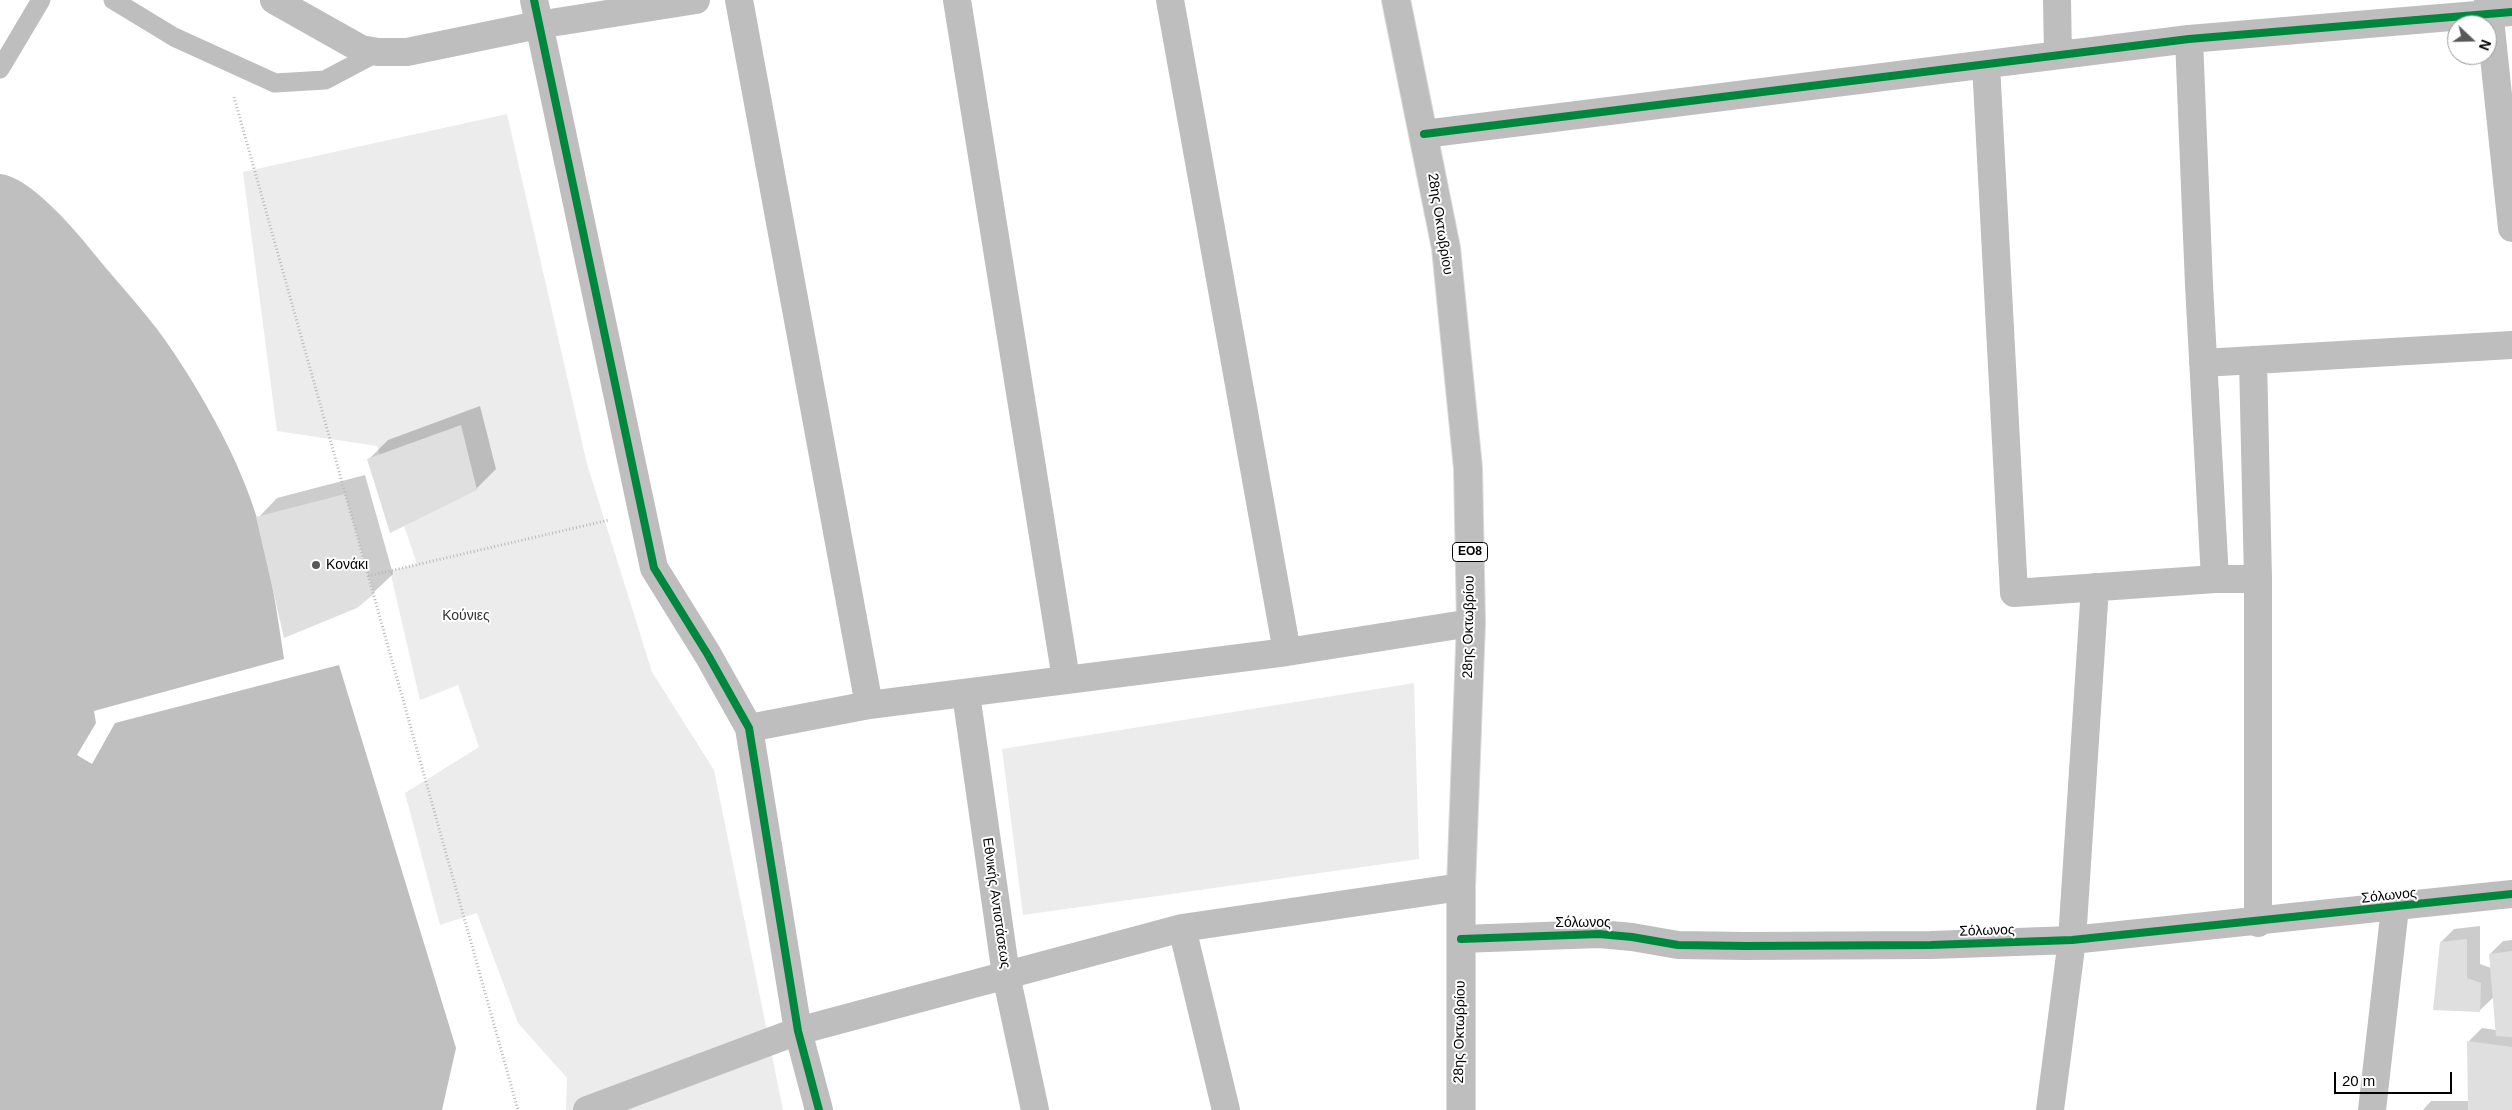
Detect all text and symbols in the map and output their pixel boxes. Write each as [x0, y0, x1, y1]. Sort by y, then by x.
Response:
north arrow [2447, 15, 2497, 65]
text: N [2476, 37, 2494, 53]
street label: 28ης Οκτωβρίου [1424, 172, 1456, 276]
road number: ΕΟ8 [1452, 542, 1488, 562]
place label: Κονάκι [326, 557, 368, 573]
marker: Κονάκι [310, 559, 322, 571]
street label: 28ης Οκτωβρίου [1460, 576, 1478, 678]
park label: Κούνιες [442, 608, 490, 624]
street label: Εθνικής Αντιστάσεως [978, 836, 1014, 970]
street label: Σόλωνος [2361, 885, 2417, 907]
street label: Σόλωνος [1555, 915, 1611, 931]
street label: Σόλωνος [1959, 922, 2015, 940]
street label: 28ης Οκτωβρίου [1451, 981, 1469, 1083]
scale bar [2337, 1062, 2454, 1094]
text: 20 m [2342, 1072, 2375, 1089]

